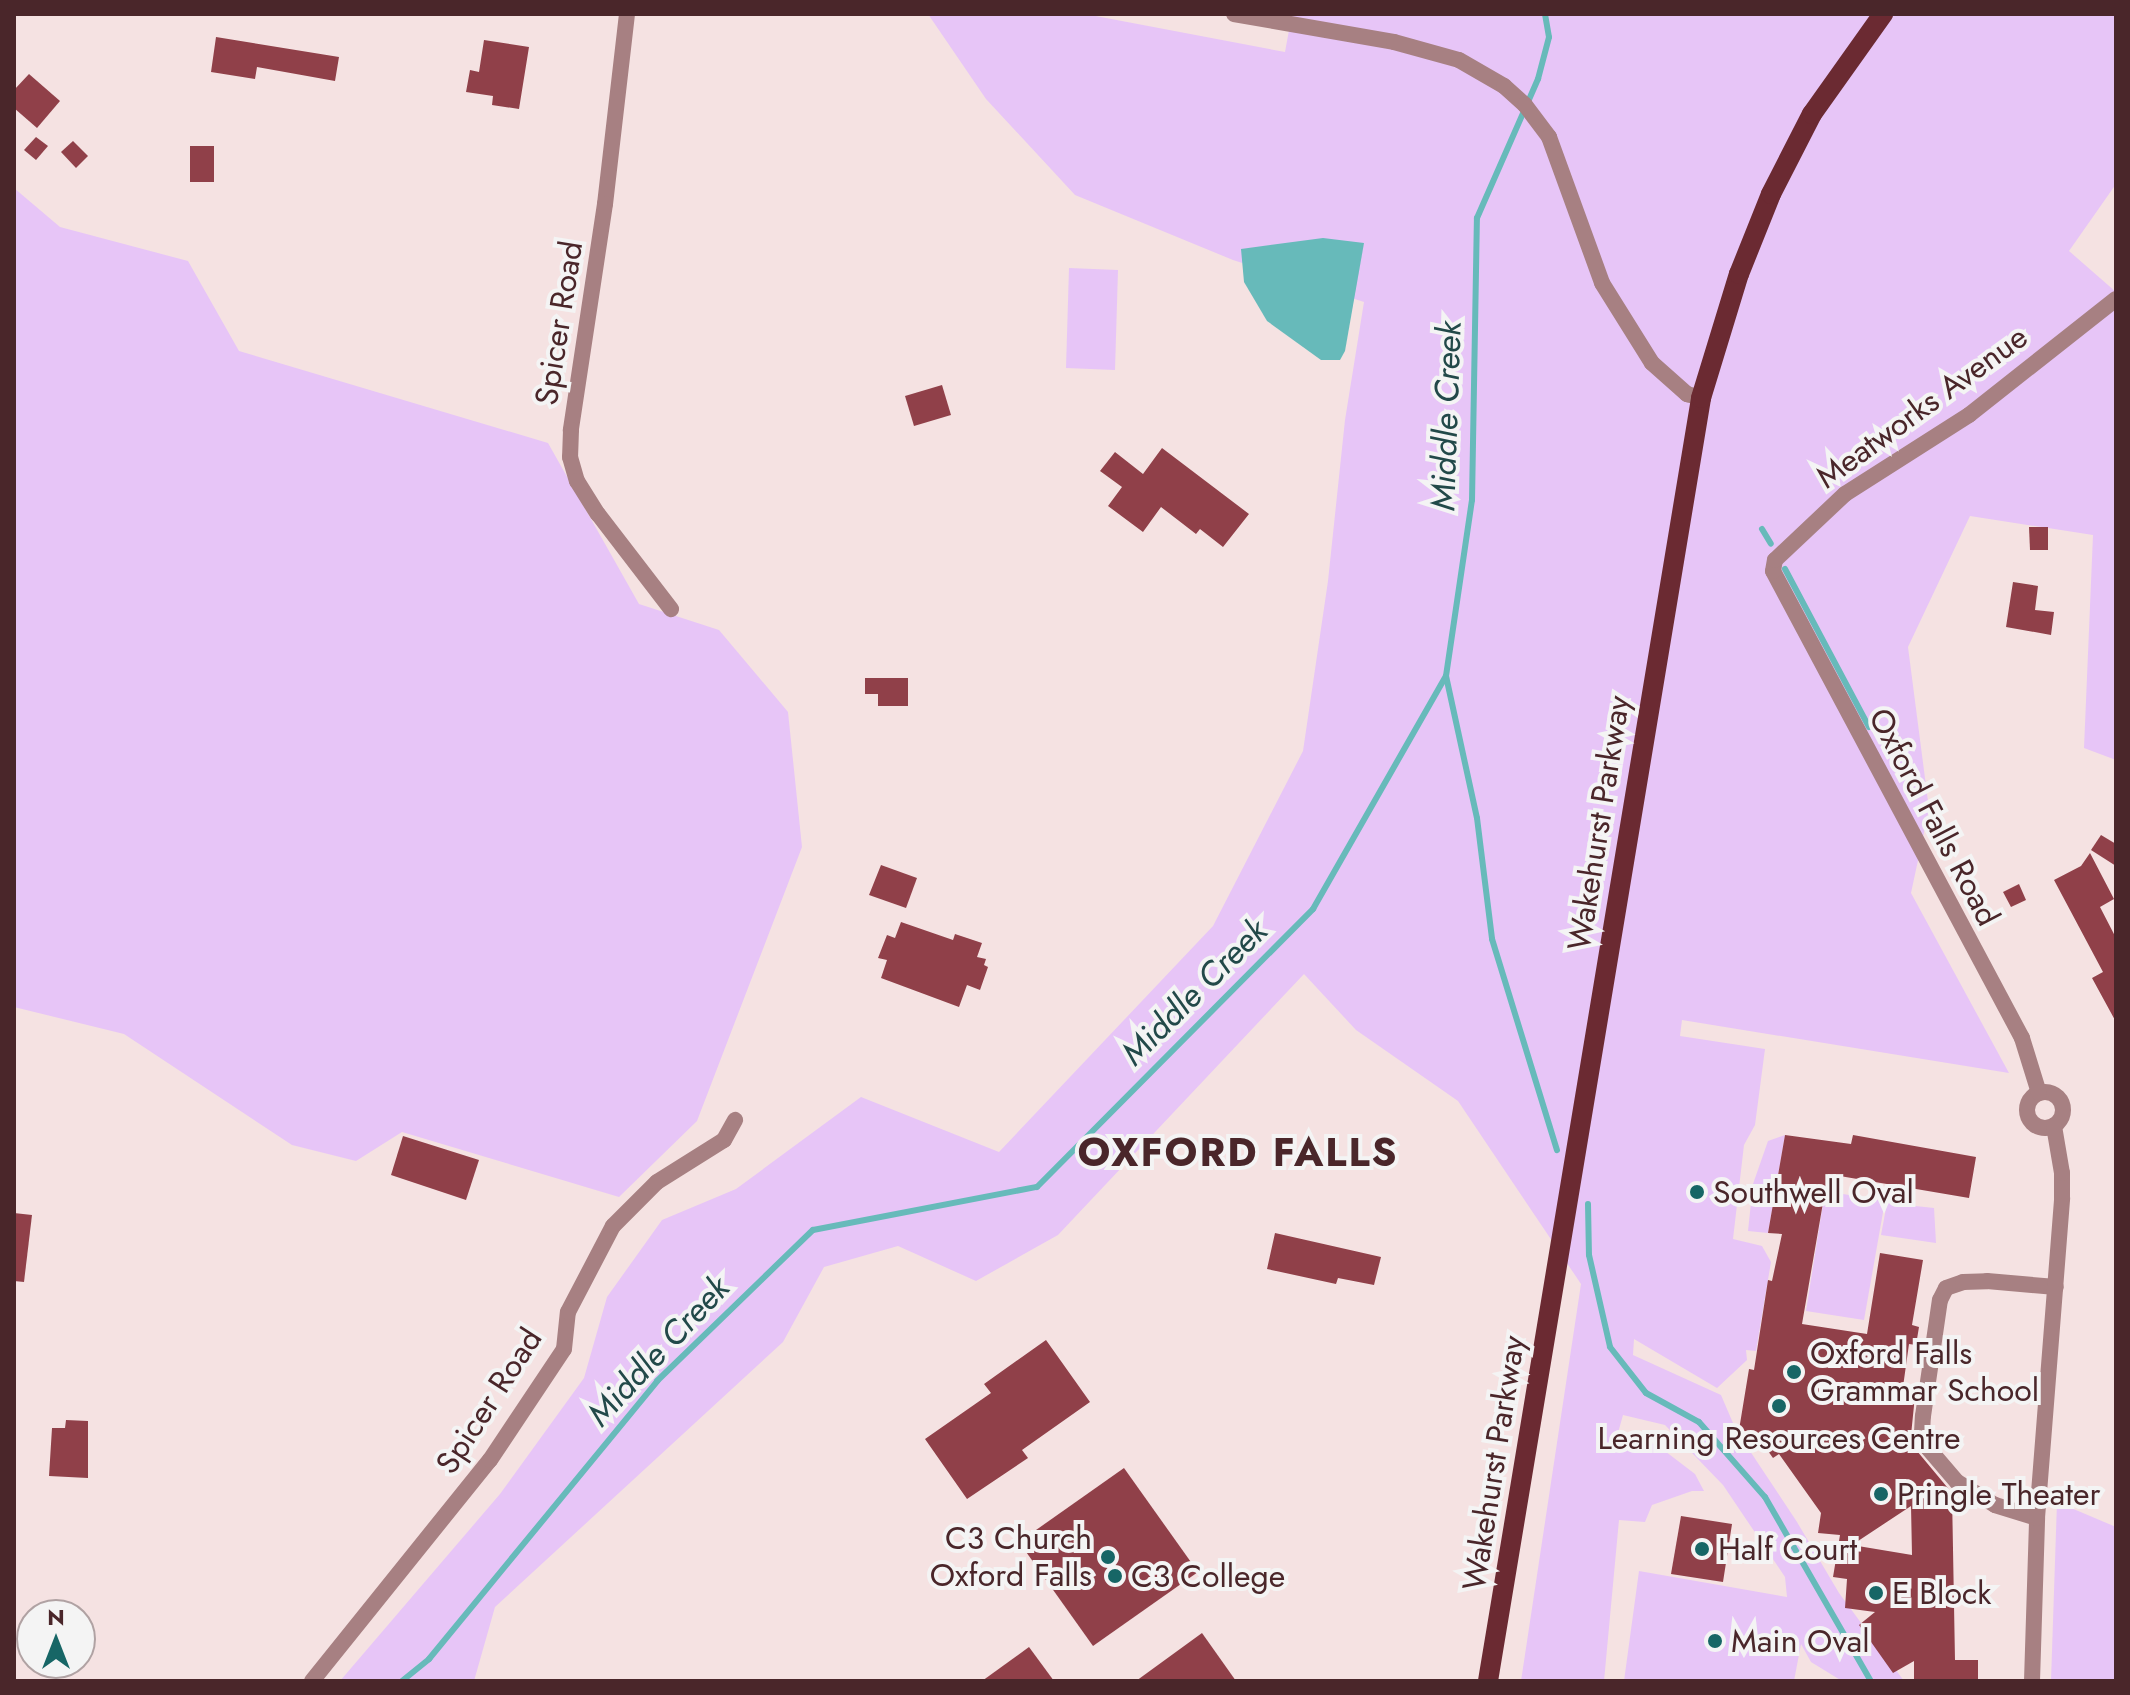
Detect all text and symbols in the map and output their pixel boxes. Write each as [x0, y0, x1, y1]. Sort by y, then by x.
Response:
street label: Spicer Road [527, 238, 591, 408]
street label: Meatworks Avenue [1809, 318, 2035, 496]
water label: Middle Creek [1422, 321, 1470, 511]
street label: Wakehurst Parkway [1560, 693, 1638, 953]
street label: Oxford Falls Road [1861, 702, 2007, 932]
water label: Middle Creek [1113, 911, 1275, 1073]
district label: OXFORD FALLS [1077, 1128, 1399, 1176]
place label: Southwell Oval [1713, 1173, 1914, 1211]
marker: Southwell Oval [1688, 1183, 1706, 1201]
water label: Middle Creek [578, 1268, 738, 1434]
street label: Spicer Road [428, 1321, 550, 1481]
street label: Wakehurst Parkway [1455, 1333, 1533, 1593]
place label: Oxford Falls Grammar School [1810, 1335, 2039, 1410]
marker: Oxford Falls Grammar School [1785, 1363, 1803, 1381]
marker: Learning Resources Centre [1770, 1397, 1788, 1415]
place label: Learning Resources Centre [1597, 1419, 1961, 1457]
place label: Pringle Theater [1897, 1475, 2100, 1513]
marker: Pringle Theater [1872, 1485, 1890, 1503]
place label: C3 Church Oxford Falls [930, 1520, 1092, 1595]
place label: Half Court [1718, 1530, 1857, 1568]
marker: Half Court [1693, 1540, 1711, 1558]
marker: C3 Church Oxford Falls [1099, 1548, 1117, 1566]
place label: C3 College [1131, 1557, 1285, 1595]
marker: C3 College [1106, 1567, 1124, 1585]
place label: E Block [1892, 1574, 1991, 1612]
marker: E Block [1867, 1584, 1885, 1602]
north arrow [16, 1599, 96, 1679]
text: N [47, 1601, 65, 1633]
place label: Main Oval [1731, 1622, 1870, 1660]
marker: Main Oval [1706, 1632, 1724, 1650]

